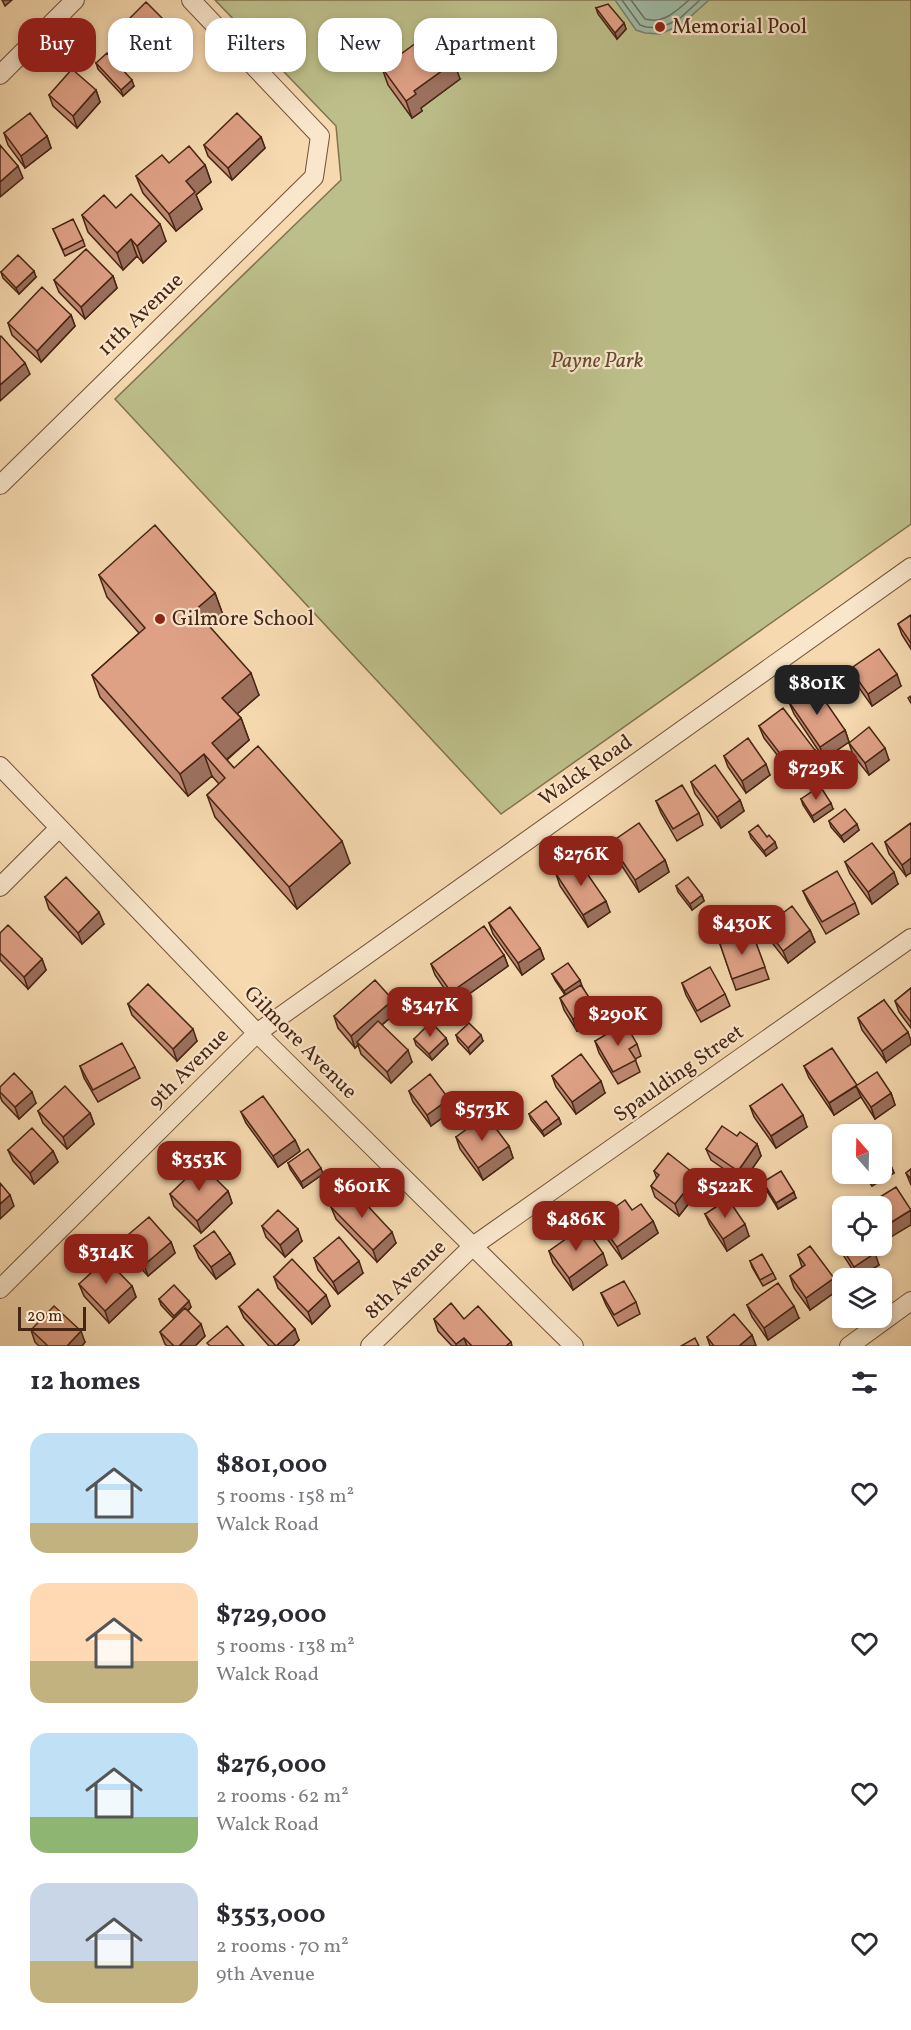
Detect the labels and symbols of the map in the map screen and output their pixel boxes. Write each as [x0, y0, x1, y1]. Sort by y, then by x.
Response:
place label: Memorial Pool [672, 13, 807, 42]
marker: Memorial Pool [653, 20, 667, 34]
street label: 11th Avenue [92, 267, 190, 363]
park label: Payne Park [550, 347, 644, 376]
place label: Gilmore School [172, 605, 314, 634]
marker: Gilmore School [153, 612, 167, 626]
pin: $801K [775, 665, 859, 716]
street label: Walck Road [533, 728, 639, 814]
pin: $729K [774, 750, 858, 801]
pin: $276K [539, 836, 623, 887]
pin: $430K [700, 905, 784, 956]
street label: Gilmore Avenue [237, 980, 363, 1106]
pin: $347K [388, 987, 472, 1038]
pin: $290K [576, 996, 660, 1047]
street label: Spaulding Street [608, 1018, 750, 1130]
street label: 9th Avenue [142, 1022, 236, 1116]
pin: $573K [440, 1091, 524, 1142]
north arrow [832, 1124, 892, 1184]
pin: $353K [157, 1141, 241, 1192]
pin: $601K [320, 1168, 404, 1219]
pin: $522K [683, 1168, 767, 1219]
pin: $486K [534, 1201, 618, 1252]
pin: $314K [64, 1234, 148, 1285]
street label: 8th Avenue [359, 1234, 453, 1326]
scale bar [18, 1304, 86, 1332]

